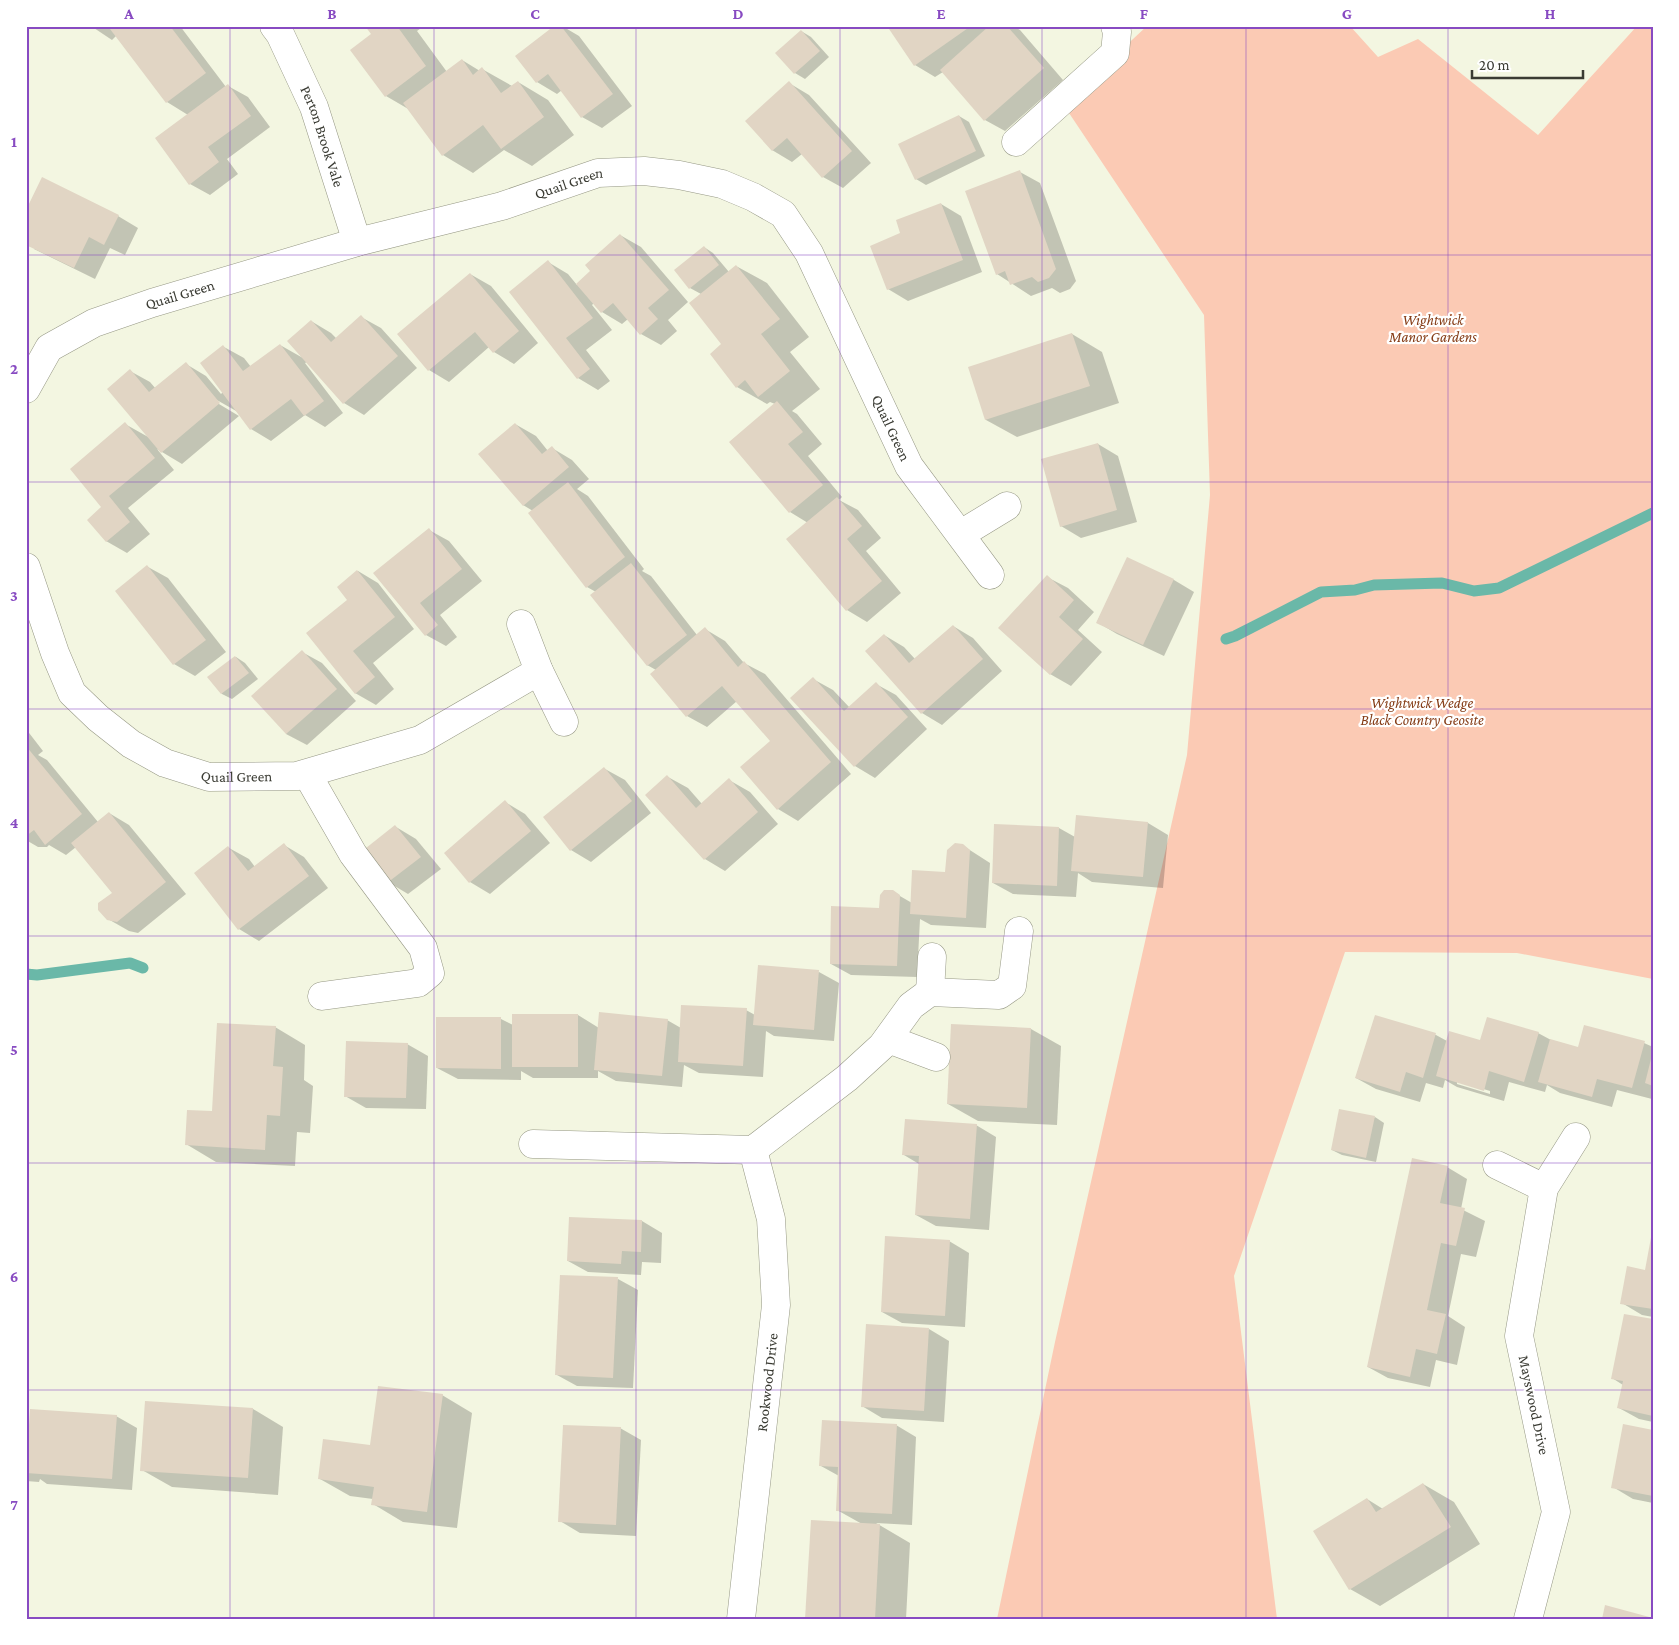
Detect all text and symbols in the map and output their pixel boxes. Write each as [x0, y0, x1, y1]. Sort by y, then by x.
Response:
text: A [123, 5, 134, 22]
text: B [327, 5, 337, 22]
text: C [530, 5, 540, 22]
text: D [732, 5, 744, 22]
text: E [936, 5, 946, 22]
text: F [1140, 5, 1149, 22]
text: G [1342, 5, 1352, 22]
text: H [1545, 5, 1556, 22]
scale bar [1472, 48, 1583, 80]
text: 20 m [1479, 57, 1510, 73]
street label: Perton Brook Vale [297, 83, 347, 189]
text: 1 [11, 133, 17, 150]
street label: Quail Green [533, 165, 603, 202]
street label: Quail Green [143, 277, 216, 313]
park label: Wightwick Manor Gardens [1388, 312, 1477, 345]
text: 2 [10, 360, 18, 377]
street label: Quail Green [869, 392, 914, 464]
text: 3 [10, 587, 18, 604]
park label: Wightwick Wedge Black Country Geosite [1360, 695, 1484, 729]
street label: Quail Green [199, 767, 272, 785]
text: 4 [10, 814, 19, 831]
text: 5 [10, 1041, 18, 1058]
text: 6 [10, 1268, 18, 1285]
street label: Rookwood Drive [754, 1332, 781, 1433]
street label: Mayswood Drive [1515, 1354, 1552, 1457]
text: 7 [10, 1496, 18, 1513]

